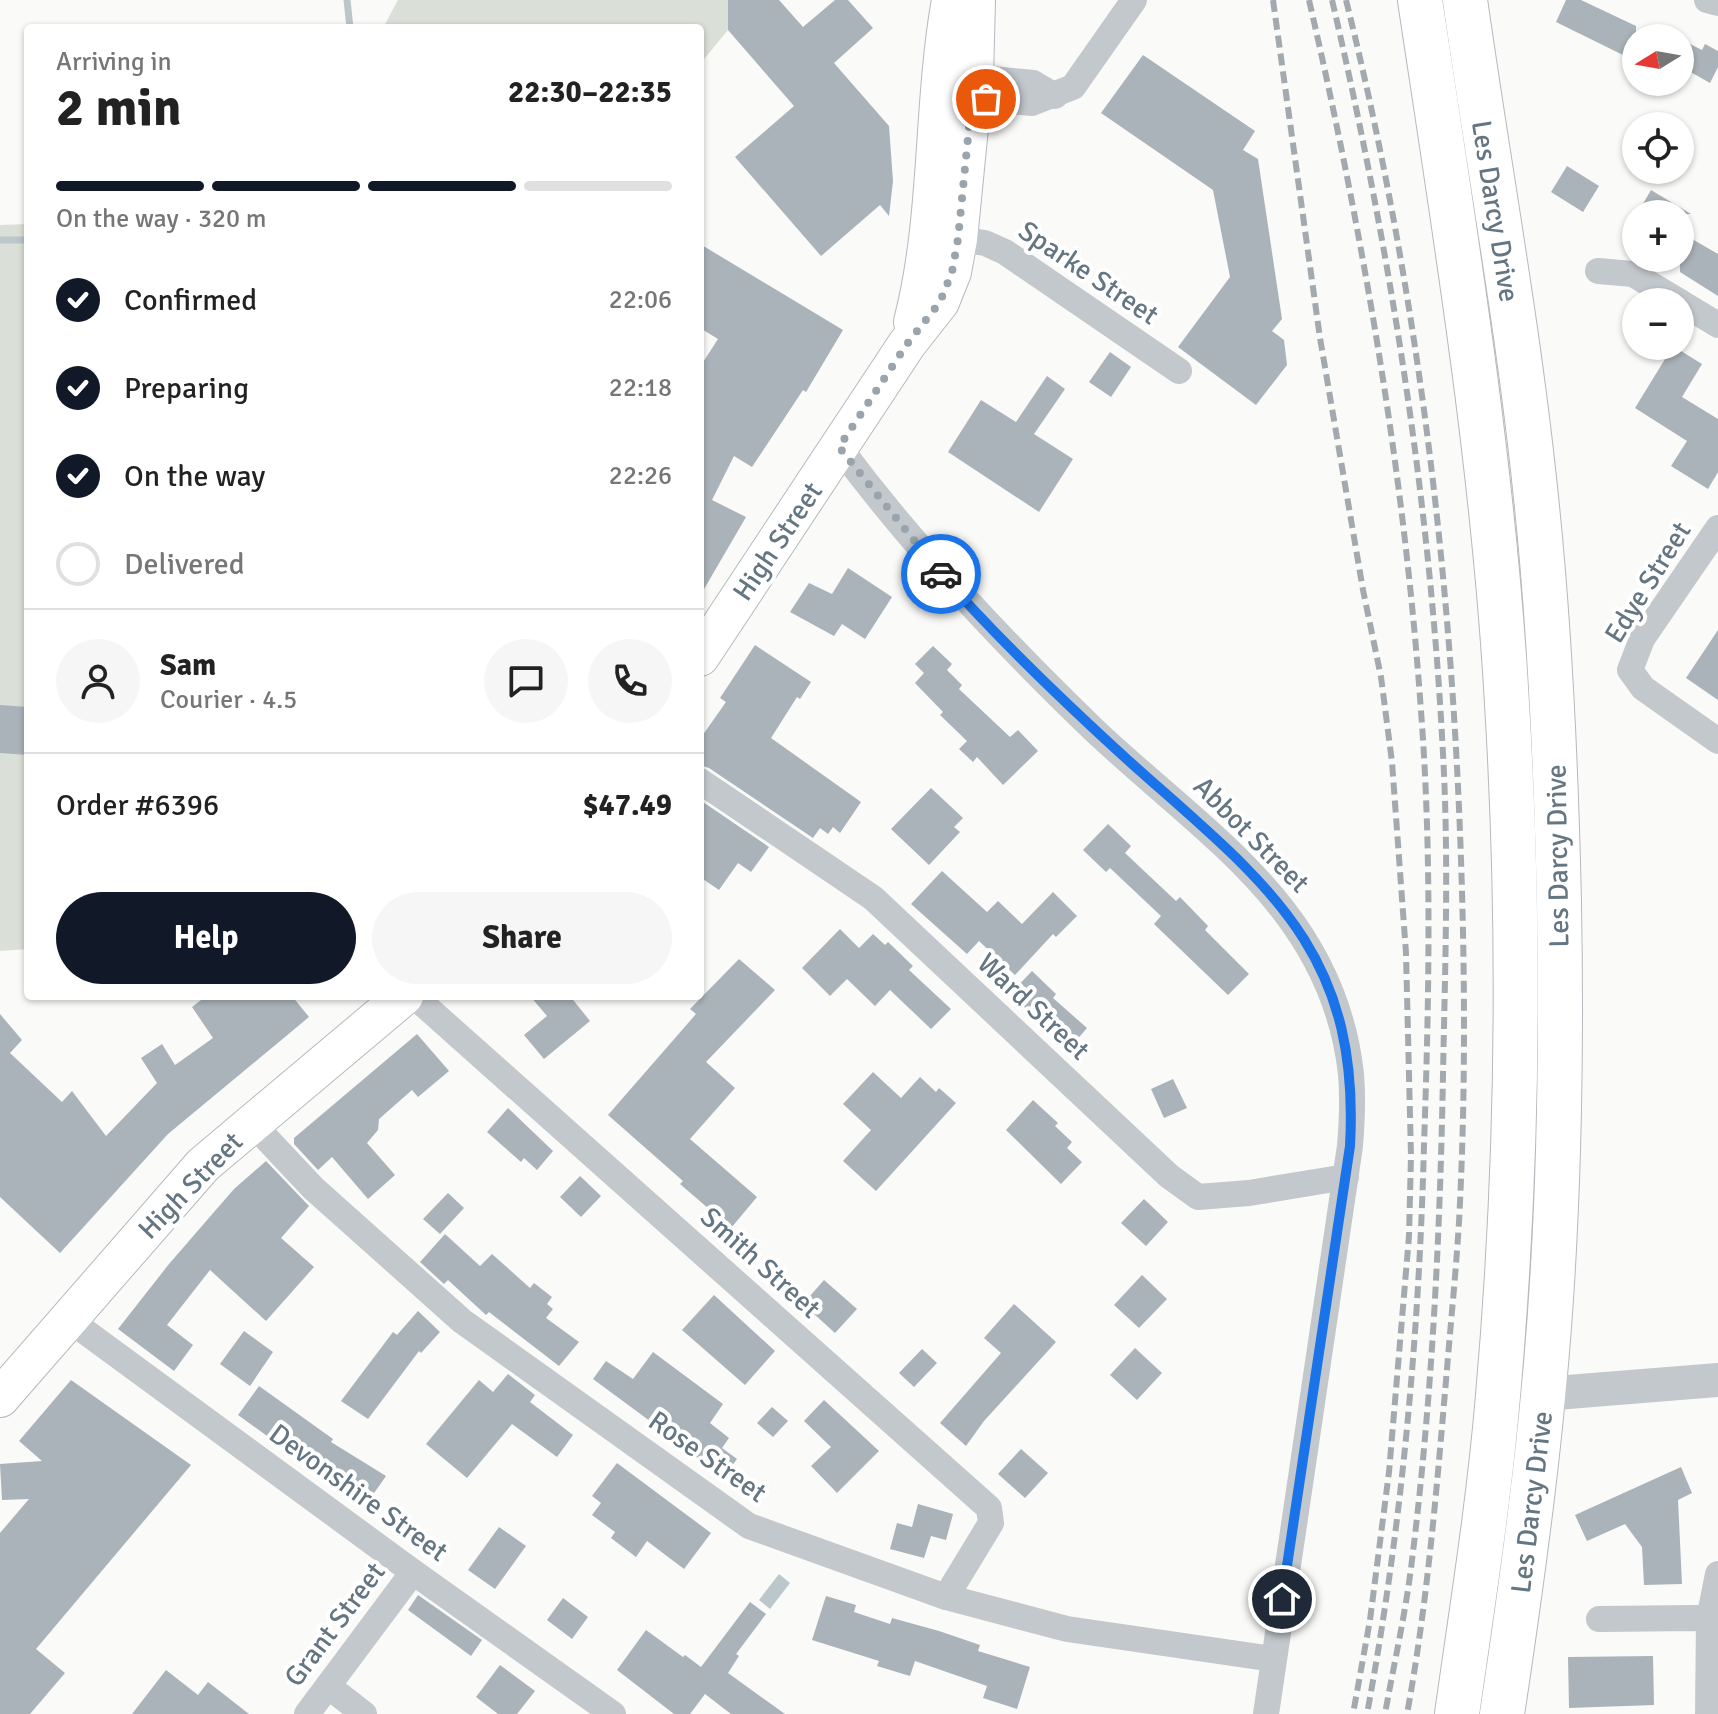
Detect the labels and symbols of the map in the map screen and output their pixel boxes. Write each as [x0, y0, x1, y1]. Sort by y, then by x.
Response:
north arrow [1622, 24, 1694, 96]
pin [952, 65, 1020, 133]
street label: Les Darcy Drive [1464, 118, 1526, 304]
street label: Sparke Street [1012, 214, 1165, 332]
street label: High Street [726, 476, 830, 607]
street label: Edye Street [1597, 516, 1698, 649]
courier [901, 534, 981, 614]
street label: Les Darcy Drive [1539, 764, 1577, 948]
street label: Abbot Street [1186, 770, 1316, 900]
street label: Ward Street [970, 946, 1097, 1067]
street label: High Street [131, 1125, 250, 1246]
street label: Smith Street [693, 1200, 827, 1326]
street label: Rose Street [642, 1404, 773, 1510]
street label: Les Darcy Drive [1504, 1409, 1560, 1595]
street label: Devonshire Street [263, 1417, 454, 1569]
street label: Grant Street [277, 1556, 393, 1693]
pin [1248, 1565, 1316, 1633]

